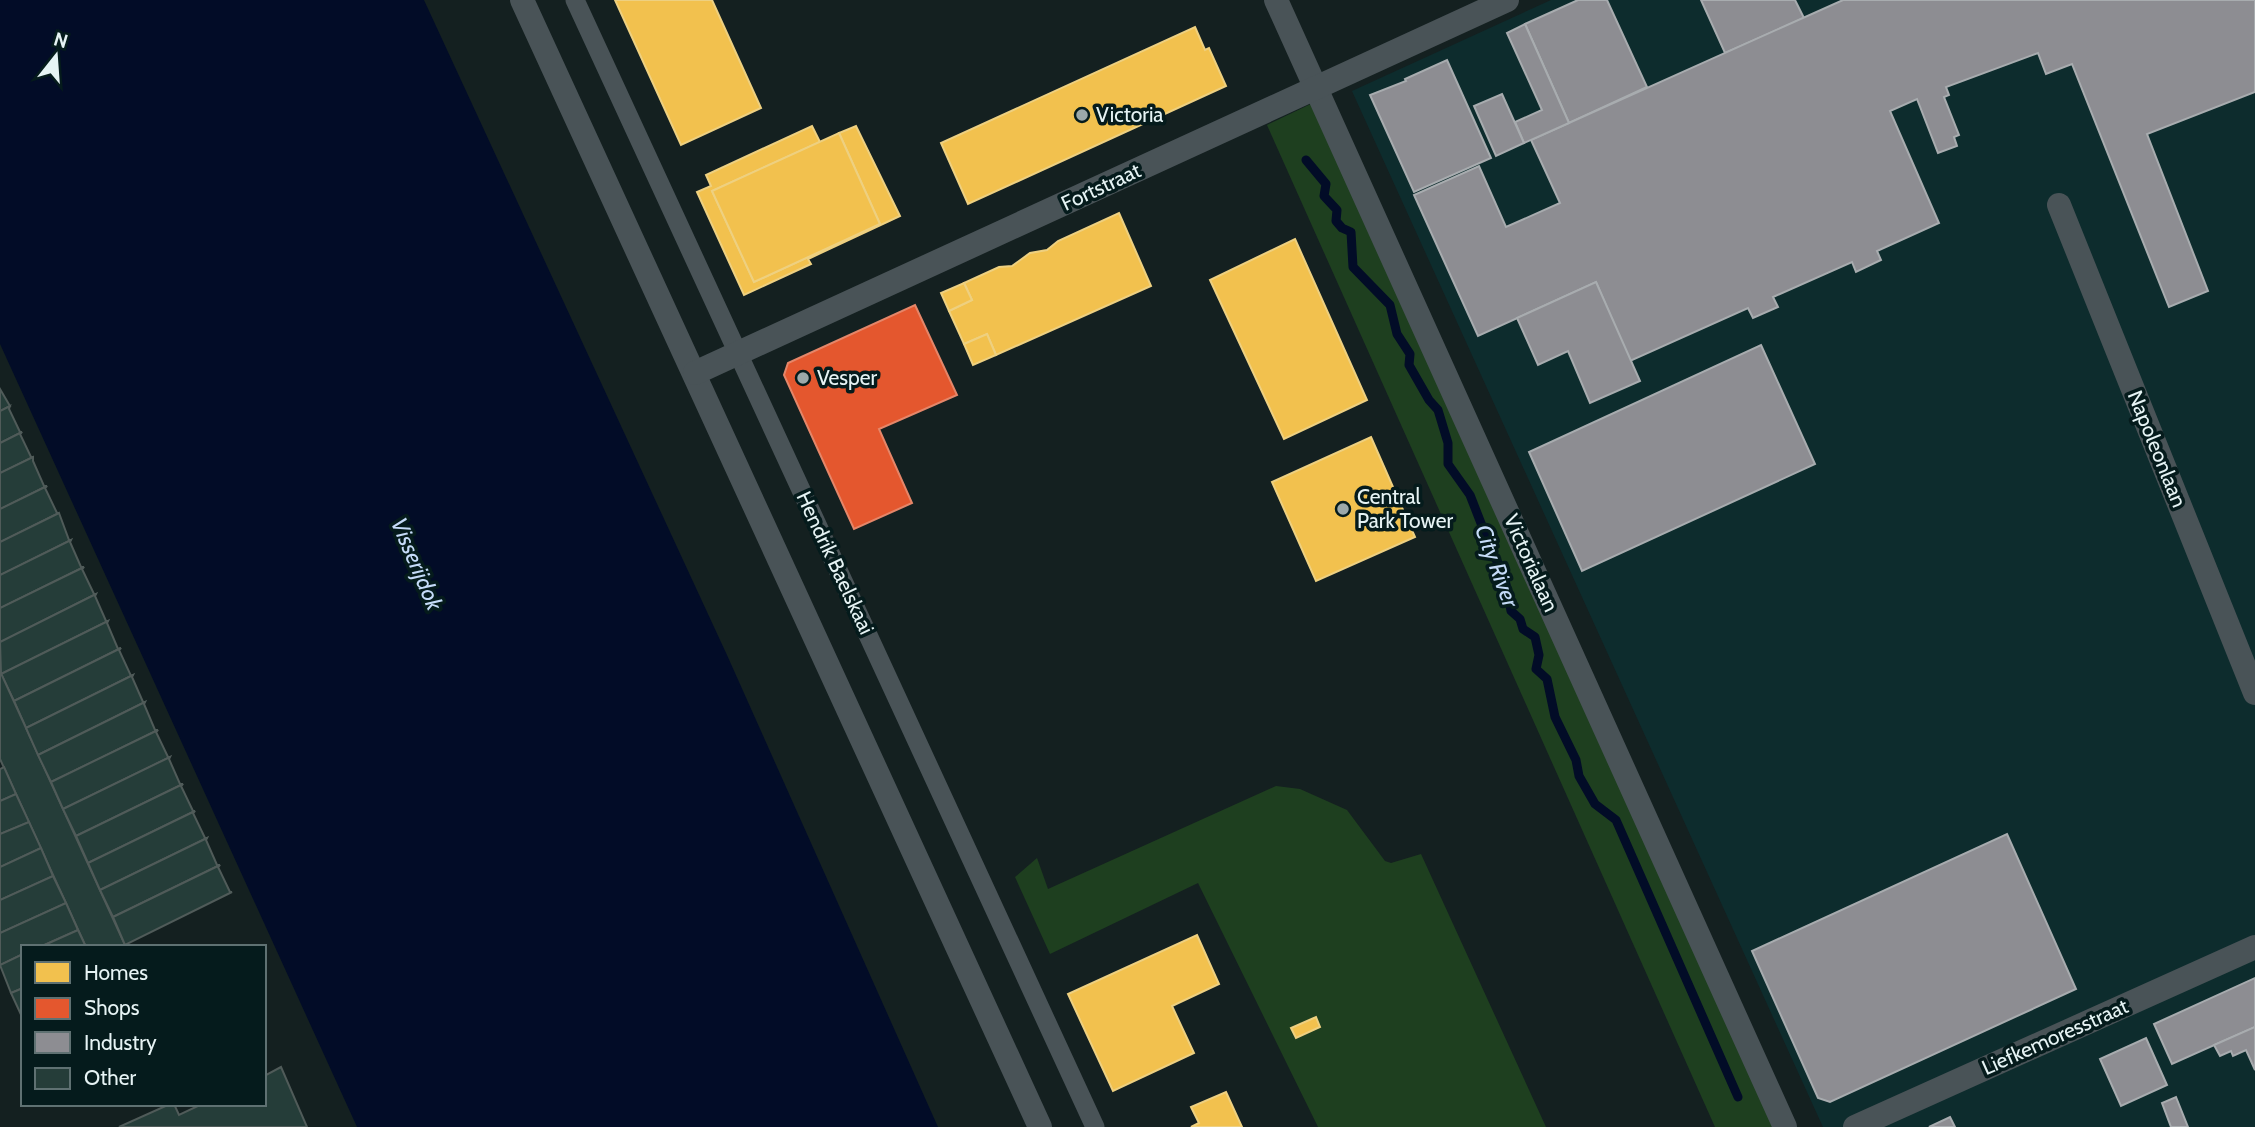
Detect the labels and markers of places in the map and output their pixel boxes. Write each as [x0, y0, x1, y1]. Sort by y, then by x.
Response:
place label: Victoria [1096, 102, 1163, 127]
marker: Victoria [1074, 107, 1090, 123]
place label: Vesper [817, 365, 877, 390]
marker: Vesper [795, 370, 811, 386]
place label: Central Park Tower [1357, 484, 1453, 533]
marker: Central Park Tower [1335, 501, 1351, 517]

